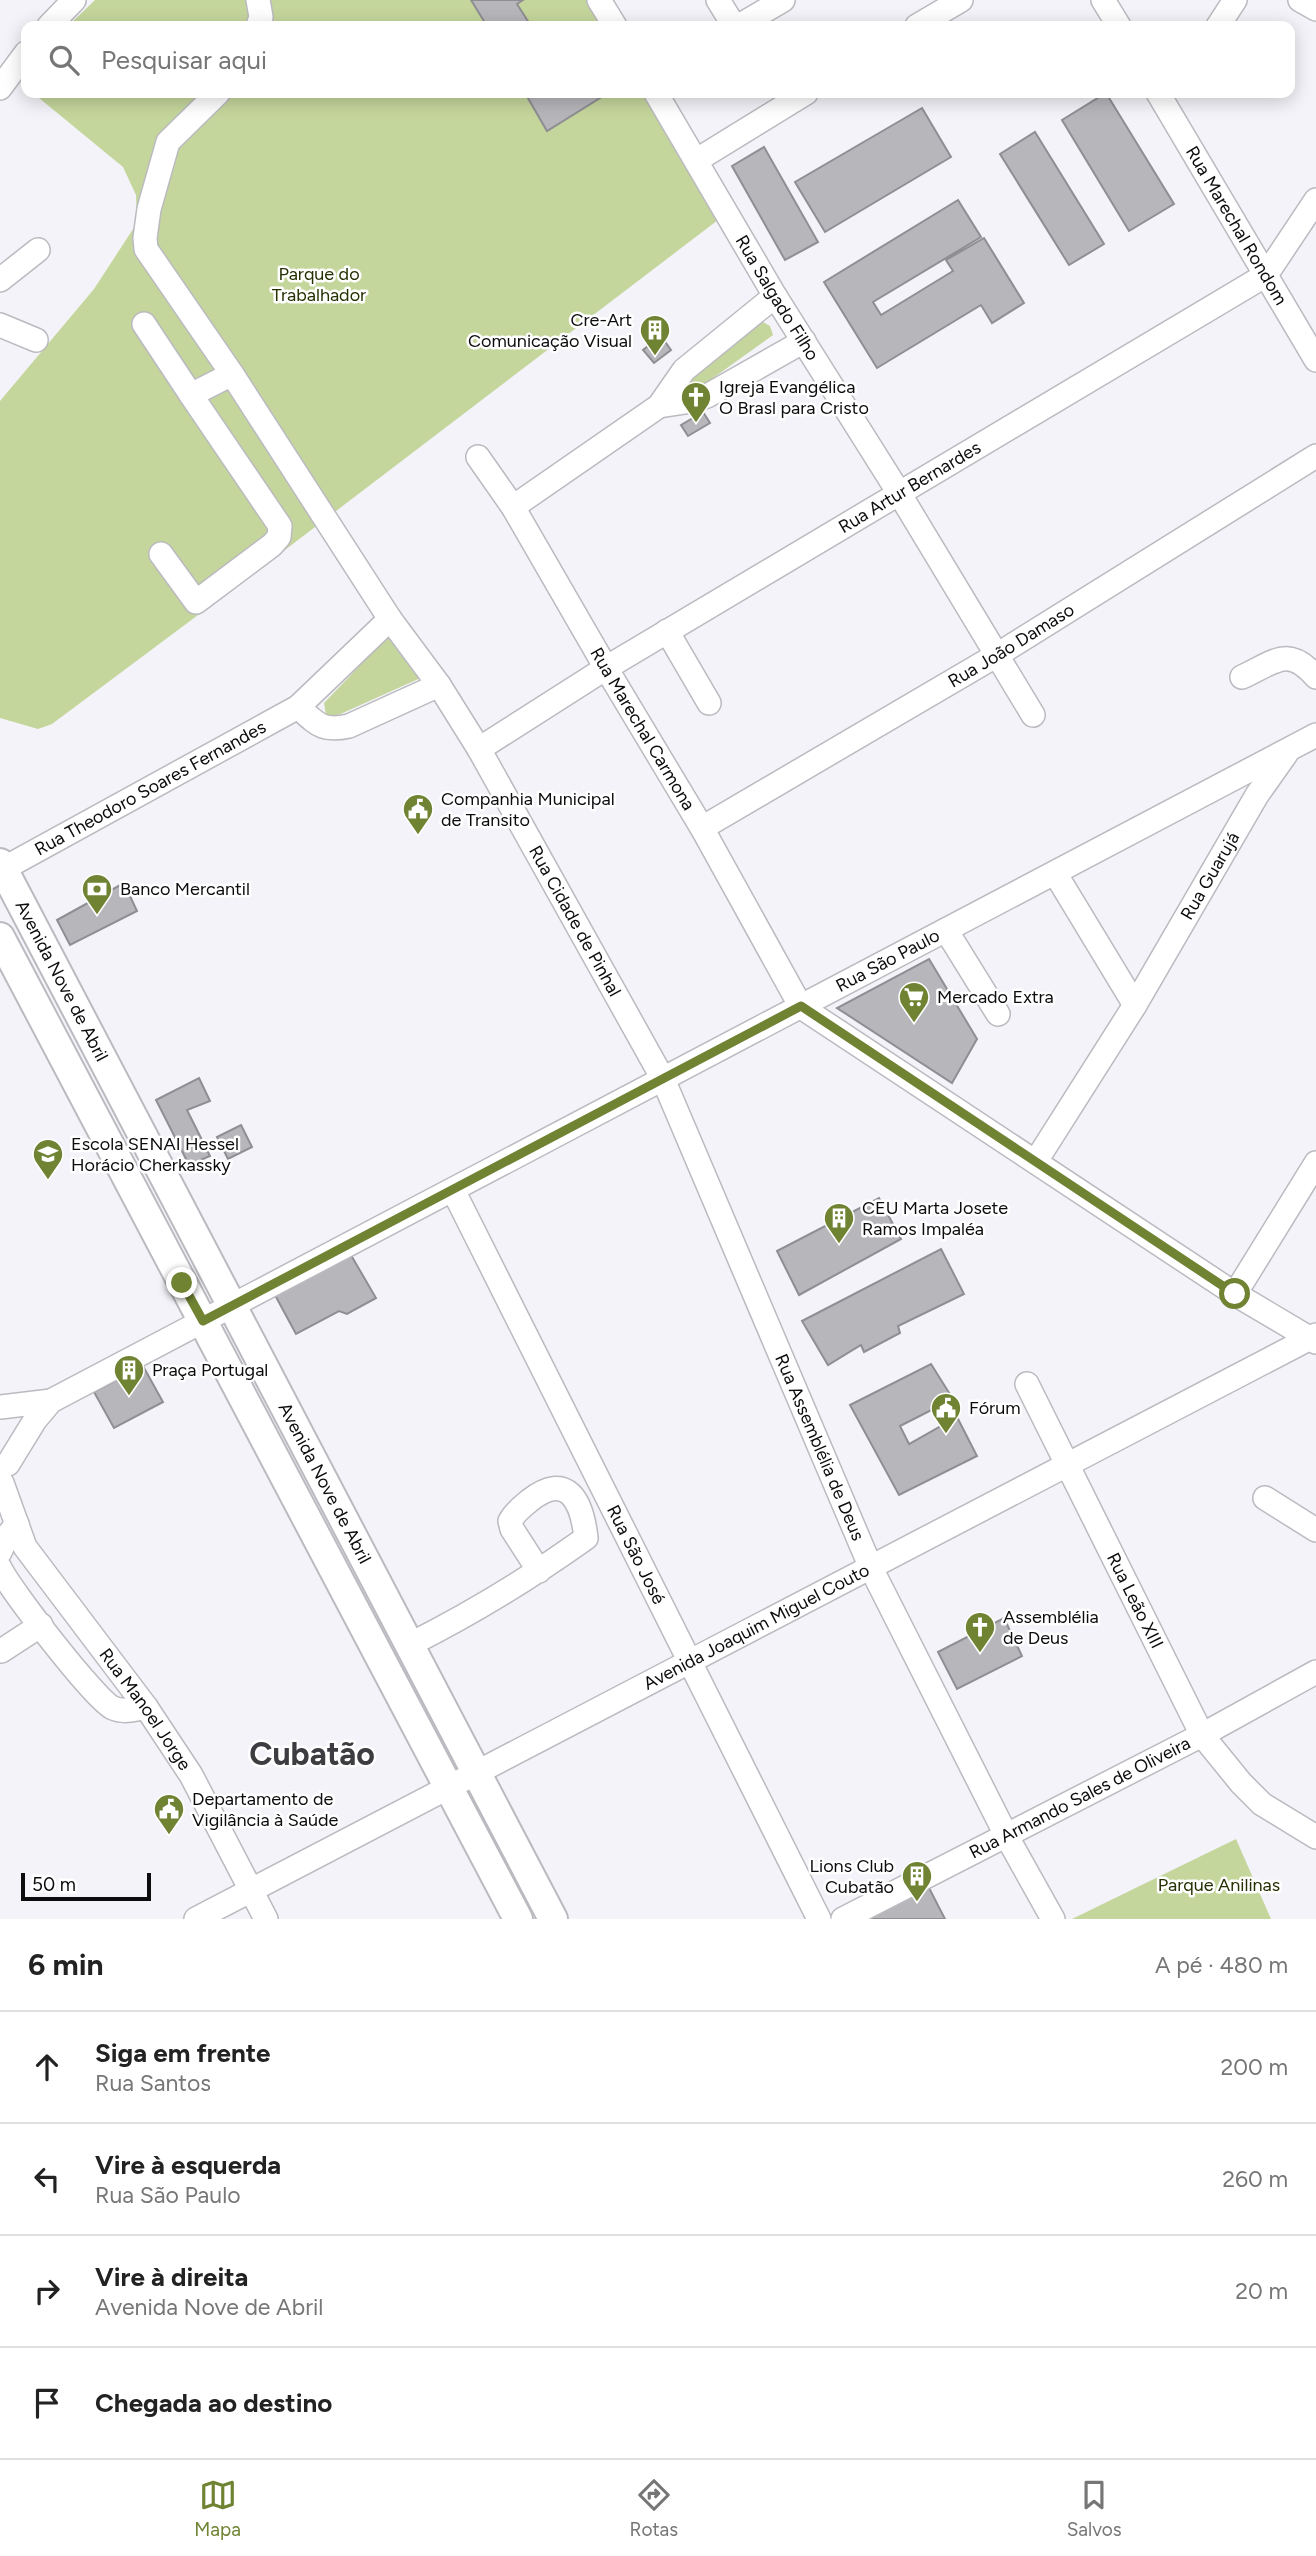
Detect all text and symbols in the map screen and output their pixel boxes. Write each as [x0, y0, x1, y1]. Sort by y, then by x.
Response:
search box [21, 21, 1295, 98]
icon: search [45, 41, 83, 79]
text: Pesquisar aqui [101, 44, 267, 76]
street label: Rua Marechal Rondom [1181, 142, 1292, 309]
street label: Rua Salgado Filho [731, 231, 824, 365]
park label: Parque do Trabalhador [272, 263, 366, 306]
place label: Cre-Art Comunicação Visual [468, 309, 632, 352]
building icon: Cre-Art Comunicação Visual [638, 313, 672, 357]
place label: Igreja Evangélica O Brasl para Cristo [719, 376, 869, 419]
church icon: Igreja Evangélica O Brasl para Cristo [679, 380, 713, 424]
street label: Rua Artur Bernardes [835, 436, 985, 538]
street label: Rua João Damaso [944, 599, 1078, 692]
street label: Rua Marechal Carmona [585, 643, 700, 814]
street label: Rua Theodoro Soares Fernandes [31, 716, 270, 860]
place label: Companhia Municipal de Transito [441, 788, 615, 831]
public building icon: Companhia Municipal de Transito [401, 792, 435, 836]
street label: Rua Guarujá [1176, 828, 1244, 924]
street label: Rua Cidade de Pinhal [524, 842, 626, 1001]
bank icon: Banco Mercantil [80, 872, 114, 916]
place label: Banco Mercantil [120, 878, 250, 900]
street label: Avenida Nove de Abril [10, 897, 113, 1065]
street label: Rua São Paulo [832, 924, 943, 997]
supermarket icon: Mercado Extra [897, 980, 931, 1024]
place label: Mercado Extra [937, 986, 1054, 1008]
place label: Escola SENAI Hessel Horácio Cherkassky [71, 1133, 239, 1176]
school or university icon: Escola SENAI Hessel Horácio Cherkassky [31, 1137, 65, 1181]
place label: CEU Marta Josete Ramos Impaléa [862, 1197, 1008, 1240]
building icon: CEU Marta Josete Ramos Impaléa [822, 1201, 856, 1245]
route end [166, 1267, 197, 1298]
route start [1219, 1278, 1250, 1309]
street label: Rua Assemblélia de Deus [770, 1351, 869, 1544]
building icon: Praça Portugal [112, 1353, 146, 1397]
place label: Praça Portugal [152, 1359, 268, 1381]
public building icon: Fórum [929, 1391, 963, 1435]
place label: Fórum [969, 1397, 1021, 1419]
street label: Avenida Nove de Abril [274, 1399, 376, 1567]
street label: Rua São José [602, 1501, 670, 1608]
street label: Rua Leão XIII [1102, 1549, 1168, 1652]
street label: Avenida Joaquim Miguel Couto [640, 1559, 873, 1695]
place label: Assemblélia de Deus [1003, 1606, 1099, 1649]
church icon: Assemblélia de Deus [963, 1610, 997, 1654]
street label: Rua Manoel Jorge [95, 1644, 196, 1775]
street label: Rua Armando Sales de Oliveira [965, 1732, 1194, 1863]
district label: Cubatão [249, 1735, 375, 1773]
place label: Departamento de Vigilância à Saúde [192, 1788, 339, 1831]
public building icon: Departamento de Vigilância à Saúde [152, 1792, 186, 1836]
place label: Lions Club Cubatão [810, 1855, 894, 1898]
building icon: Lions Club Cubatão [900, 1859, 934, 1903]
scale bar [21, 1870, 150, 1902]
text: 50 m [32, 1873, 76, 1896]
park label: Parque Anilinas [1158, 1874, 1280, 1896]
text: 6 min [28, 1946, 104, 1983]
text: A pé · 480 m [1155, 1951, 1288, 1979]
text: Siga em frente [95, 2037, 270, 2069]
icon: ahead [28, 2048, 66, 2086]
text: 200 m [1220, 2053, 1288, 2081]
text: Rua Santos [95, 2069, 211, 2097]
text: Vire à esquerda [95, 2149, 281, 2181]
icon: left [28, 2160, 66, 2198]
text: 260 m [1222, 2165, 1288, 2193]
text: Rua São Paulo [95, 2181, 241, 2209]
text: Vire à direita [95, 2261, 248, 2293]
icon: right [28, 2272, 66, 2310]
text: 20 m [1235, 2277, 1288, 2305]
text: Avenida Nove de Abril [95, 2293, 323, 2321]
icon: arrive [28, 2384, 66, 2422]
text: Chegada ao destino [95, 2387, 332, 2419]
tab: Mapa [194, 2476, 241, 2541]
tab: Rotas [630, 2476, 678, 2541]
tab: Salvos [1067, 2476, 1122, 2541]

